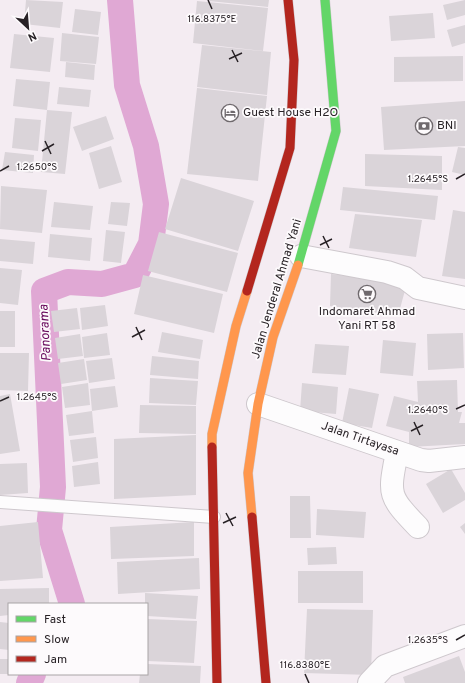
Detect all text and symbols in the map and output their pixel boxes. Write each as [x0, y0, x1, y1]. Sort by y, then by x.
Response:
north arrow [8, 8, 48, 48]
text: 116.8375°E [187, 13, 237, 26]
text: N [25, 28, 39, 44]
hotel icon: Guest House H2O [220, 103, 240, 123]
place label: Guest House H2O [243, 105, 338, 121]
bank icon: BNI [414, 116, 434, 136]
place label: BNI [437, 118, 457, 134]
text: 1.2650°S [17, 161, 57, 174]
text: 1.2645°S [408, 173, 448, 186]
street label: Jalan Jenderal Ahmad Yani [248, 217, 306, 361]
supermarket icon: Indomaret Ahmad Yani RT 58 [357, 284, 377, 304]
water label: Panorama [37, 304, 55, 362]
place label: Indomaret Ahmad Yani RT 58 [319, 304, 415, 334]
text: 1.2645°S [17, 391, 57, 404]
text: 1.2640°S [408, 404, 448, 417]
street label: Jalan Tirtayasa [319, 418, 401, 460]
legend [8, 603, 148, 675]
text: Fast [44, 612, 66, 628]
text: Slow [44, 632, 70, 648]
text: 1.2635°S [408, 634, 448, 647]
text: Jam [44, 652, 67, 668]
text: 116.8380°E [280, 659, 330, 672]

